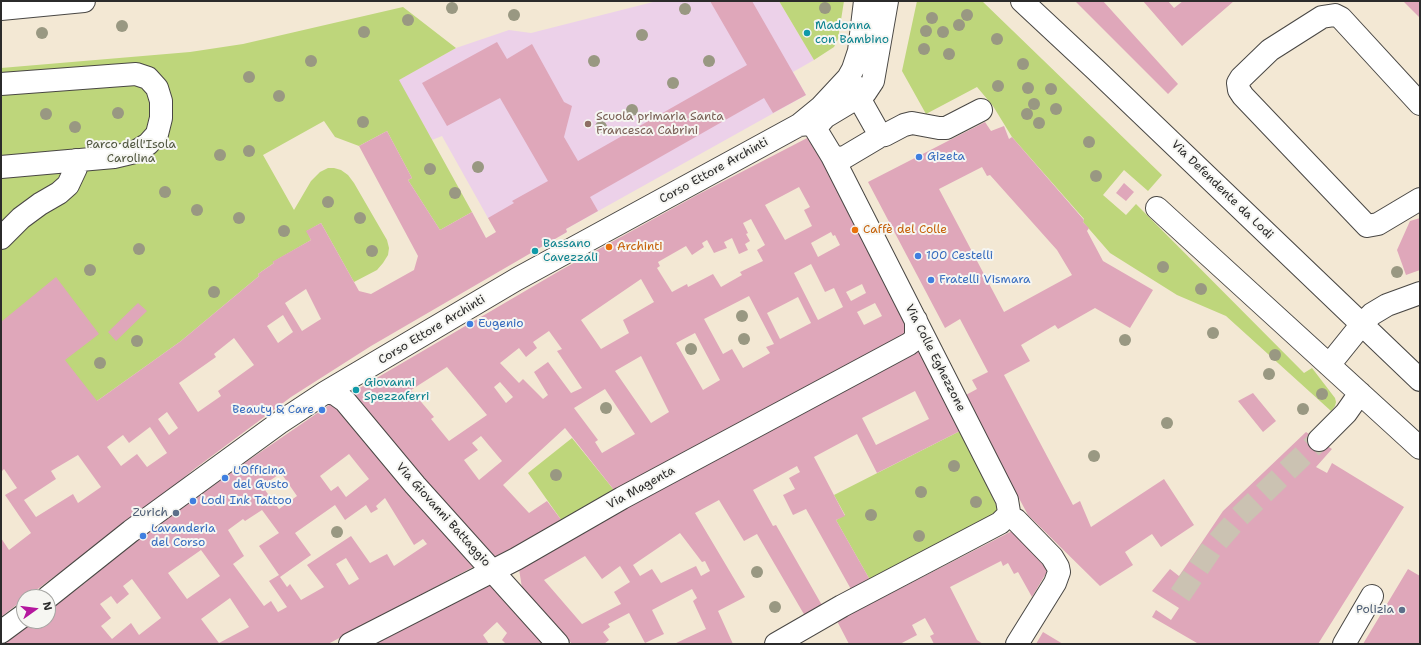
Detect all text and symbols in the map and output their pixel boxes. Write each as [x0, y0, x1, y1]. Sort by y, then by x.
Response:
place label: Madonna con Bambino [815, 19, 889, 47]
marker: Madonna con Bambino [802, 28, 812, 38]
place label: Scuola primaria Santa Francesca Cabrini [596, 110, 724, 138]
marker: Scuola primaria Santa Francesca Cabrini [583, 119, 593, 129]
street label: Corso Ettore Archinti [657, 135, 771, 207]
park label: Parco dell'Isola Carolina [86, 138, 176, 166]
street label: Via Defendente da Lodi [1168, 138, 1276, 242]
place label: Gizeta [927, 150, 965, 164]
marker: Gizeta [914, 152, 924, 162]
place label: Caffè del Colle [863, 223, 947, 237]
marker: Caffè del Colle [850, 225, 860, 235]
place label: Bassano Cavezzali [543, 237, 598, 265]
place label: Archinti [617, 240, 663, 254]
marker: Archinti [604, 242, 614, 252]
marker: Bassano Cavezzali [530, 246, 540, 256]
place label: 100 Cestelli [926, 249, 993, 263]
marker: 100 Cestelli [913, 251, 923, 261]
place label: Fratelli Vismara [939, 273, 1031, 287]
marker: Fratelli Vismara [926, 275, 936, 285]
street label: Corso Ettore Archinti [376, 292, 488, 368]
street label: Via Colle Eghezzone [902, 302, 968, 414]
place label: Eugenio [478, 317, 524, 331]
marker: Eugenio [465, 319, 475, 329]
place label: Giovanni Spezzaferri [364, 376, 429, 404]
marker: Giovanni Spezzaferri [351, 385, 361, 395]
place label: Beauty & Care [232, 403, 314, 417]
marker: Beauty & Care [317, 405, 327, 415]
street label: Via Giovanni Battaggio [393, 460, 493, 570]
street label: Via Magenta [605, 463, 677, 513]
place label: L'Officina del Gusto [233, 464, 289, 492]
marker: L'Officina del Gusto [220, 473, 230, 483]
place label: Lodi Ink Tattoo [201, 494, 292, 508]
marker: Lodi Ink Tattoo [188, 496, 198, 506]
place label: Zurich [133, 506, 168, 520]
marker: Zurich [171, 508, 181, 518]
place label: Lavanderia del Corso [151, 522, 215, 550]
marker: Lavanderia del Corso [138, 531, 148, 541]
north arrow [16, 589, 56, 629]
text: N [39, 600, 55, 612]
place label: Polizia [1356, 603, 1394, 617]
marker: Polizia [1397, 605, 1407, 615]

